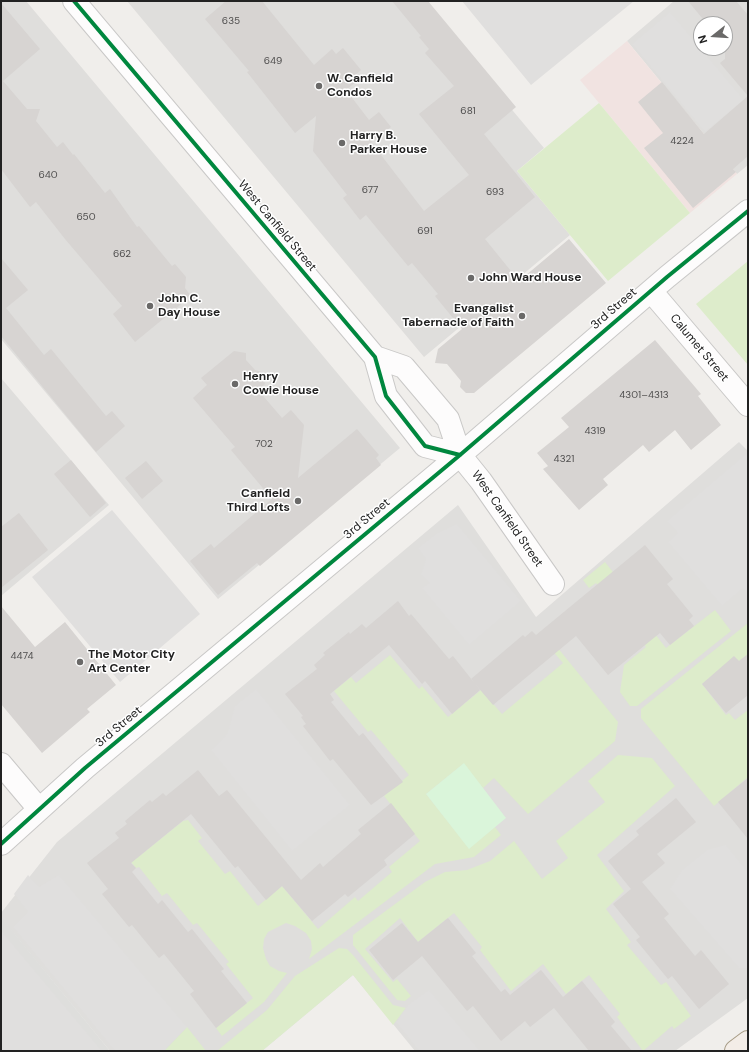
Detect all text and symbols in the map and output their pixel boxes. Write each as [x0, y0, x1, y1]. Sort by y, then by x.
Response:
house number: 635 [222, 15, 240, 27]
north arrow [693, 16, 733, 56]
text: N [695, 33, 710, 45]
house number: 649 [264, 55, 282, 67]
place label: W. Canfield Condos [327, 72, 393, 100]
marker: W. Canfield Condos [314, 81, 324, 91]
house number: 681 [460, 105, 476, 117]
place label: Harry B. Parker House [350, 129, 427, 157]
house number: 4224 [670, 135, 694, 147]
marker: Harry B. Parker House [337, 138, 347, 148]
house number: 640 [38, 169, 58, 181]
street label: West Canfield Street [235, 178, 319, 274]
house number: 677 [362, 184, 378, 196]
house number: 693 [486, 186, 504, 198]
house number: 650 [76, 211, 96, 223]
house number: 691 [417, 225, 433, 237]
house number: 662 [113, 248, 131, 260]
place label: John Ward House [479, 271, 581, 285]
marker: John Ward House [466, 273, 476, 283]
street label: 3rd Street [588, 285, 640, 333]
place label: John C. Day House [158, 292, 220, 320]
marker: John C. Day House [145, 301, 155, 311]
place label: Evangalist Tabernacle of Faith [402, 302, 514, 330]
marker: Evangalist Tabernacle of Faith [517, 311, 527, 321]
street label: Calumet Street [667, 311, 731, 385]
place label: Henry Cowie House [243, 370, 319, 398]
marker: Henry Cowie House [230, 379, 240, 389]
house number: 4301–4313 [619, 389, 669, 401]
house number: 4319 [584, 425, 606, 437]
house number: 702 [255, 438, 273, 450]
house number: 4321 [554, 453, 574, 465]
street label: West Canfield Street [468, 468, 546, 570]
place label: Canfield Third Lofts [227, 487, 290, 515]
street label: 3rd Street [341, 495, 393, 543]
marker: Canfield Third Lofts [293, 496, 303, 506]
place label: The Motor City Art Center [88, 648, 175, 676]
house number: 4474 [11, 650, 33, 662]
marker: The Motor City Art Center [75, 657, 85, 667]
street label: 3rd Street [93, 703, 145, 751]

